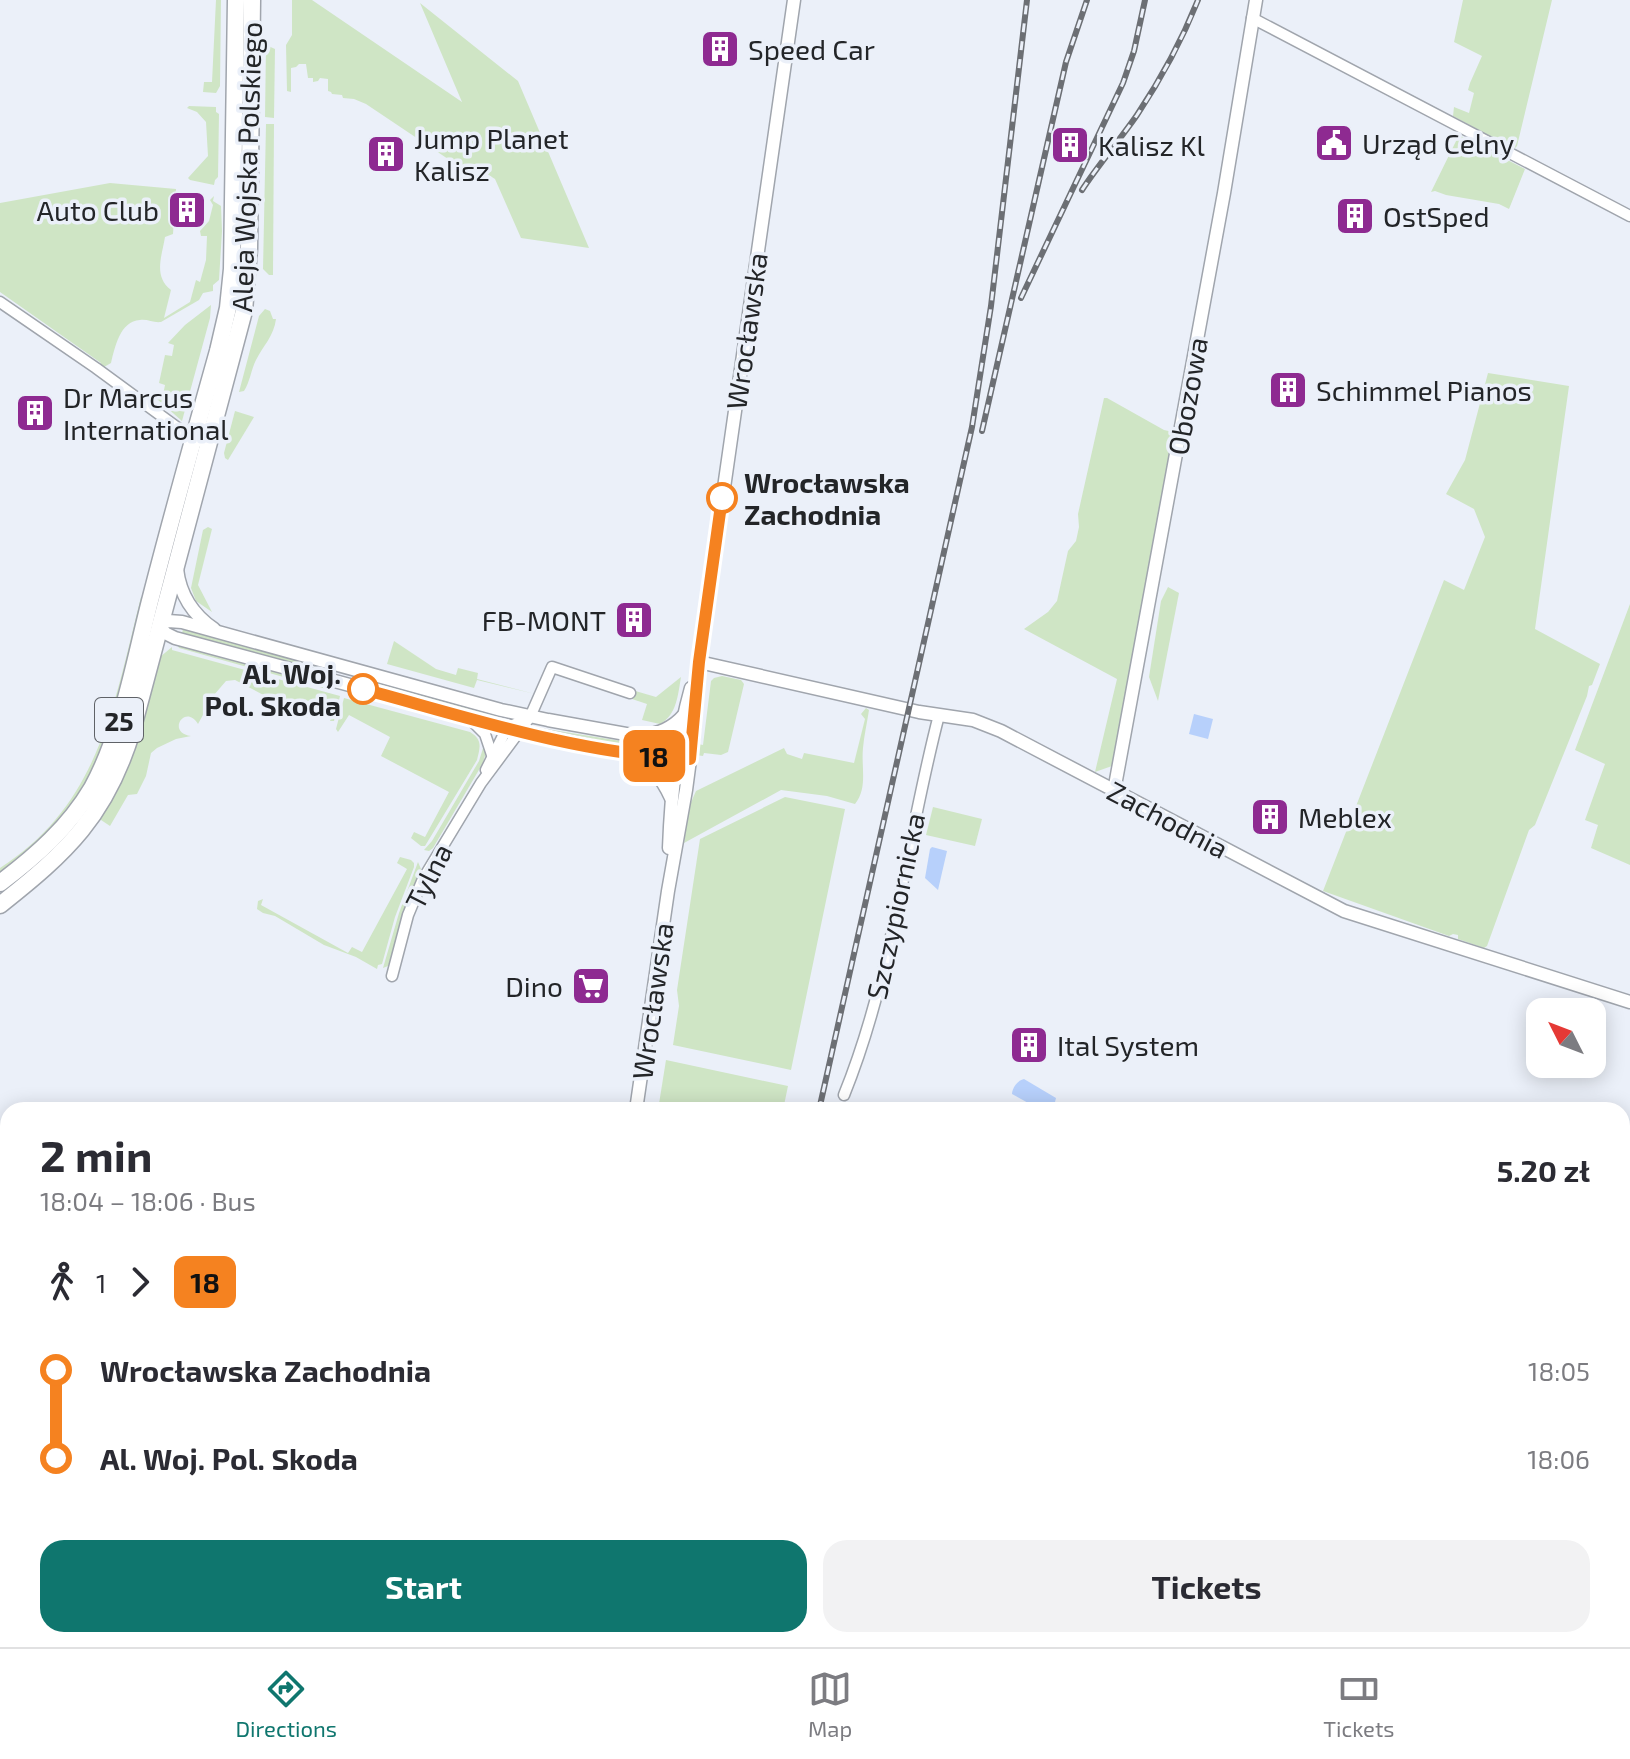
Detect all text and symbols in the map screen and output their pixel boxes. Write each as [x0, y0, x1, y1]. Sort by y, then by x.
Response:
street label: Aleja Wojska Polskiego [224, 21, 268, 313]
building icon: Speed Car [699, 28, 741, 70]
place label: Speed Car [748, 32, 875, 66]
place label: Jump Planet Kalisz [414, 121, 569, 187]
public building icon: Urząd Celny [1313, 122, 1355, 164]
building icon: Kalisz Kl [1049, 124, 1091, 166]
place label: Urząd Celny [1362, 126, 1514, 160]
place label: Kalisz Kl [1098, 128, 1205, 162]
building icon: Jump Planet Kalisz [365, 133, 407, 175]
building icon: Auto Club [166, 189, 208, 231]
place label: Auto Club [37, 193, 159, 227]
building icon: OstSped [1334, 195, 1376, 237]
place label: OstSped [1383, 199, 1490, 233]
street label: Wrocławska [718, 250, 774, 412]
street label: Obozowa [1160, 334, 1214, 458]
building icon: Schimmel Pianos [1267, 369, 1309, 411]
place label: Schimmel Pianos [1316, 373, 1532, 407]
place label: Dr Marcus International [63, 380, 229, 446]
building icon: Dr Marcus International [14, 392, 56, 434]
place label: Wrocławska Zachodnia [744, 465, 910, 531]
marker: Wrocławska Zachodnia [707, 483, 737, 513]
building icon: FB-MONT [613, 599, 655, 641]
place label: FB-MONT [482, 603, 606, 637]
place label: Al. Woj. Pol. Skoda [204, 656, 341, 722]
marker: Al. Woj. Pol. Skoda [348, 674, 378, 704]
road number: 25 [95, 698, 143, 742]
line badge: 18 [618, 730, 690, 782]
text: 18 [639, 739, 669, 773]
street label: Zachodnia [1102, 773, 1234, 865]
building icon: Meblex [1249, 796, 1291, 838]
place label: Meblex [1298, 800, 1392, 834]
street label: Szczypiornicka [859, 810, 931, 1002]
street label: Tylna [397, 838, 459, 914]
street label: Wrocławska [624, 920, 680, 1082]
supermarket icon: Dino [570, 965, 612, 1007]
place label: Dino [505, 969, 563, 1003]
north arrow [1526, 998, 1606, 1078]
map controls [1526, 998, 1606, 1078]
building icon: Ital System [1008, 1024, 1050, 1066]
place label: Ital System [1057, 1028, 1199, 1062]
text: 2 min [40, 1128, 152, 1181]
text: 5.20 zł [1497, 1152, 1590, 1188]
text: 18:04 – 18:06 · Bus [40, 1185, 256, 1216]
icon: walk [40, 1260, 84, 1304]
icon: forward [118, 1260, 162, 1304]
text: 18 [190, 1265, 220, 1299]
text: 1 [96, 1267, 106, 1298]
text: Wrocławska Zachodnia [100, 1352, 431, 1388]
text: 18:05 [1528, 1355, 1590, 1386]
text: Al. Woj. Pol. Skoda [100, 1440, 358, 1476]
text: 18:06 [1527, 1443, 1590, 1474]
button: Start [40, 1540, 807, 1632]
button: Tickets [823, 1540, 1590, 1632]
tab: Directions [236, 1667, 337, 1741]
tab: Map [808, 1667, 852, 1741]
tab: Tickets [1323, 1667, 1394, 1741]

